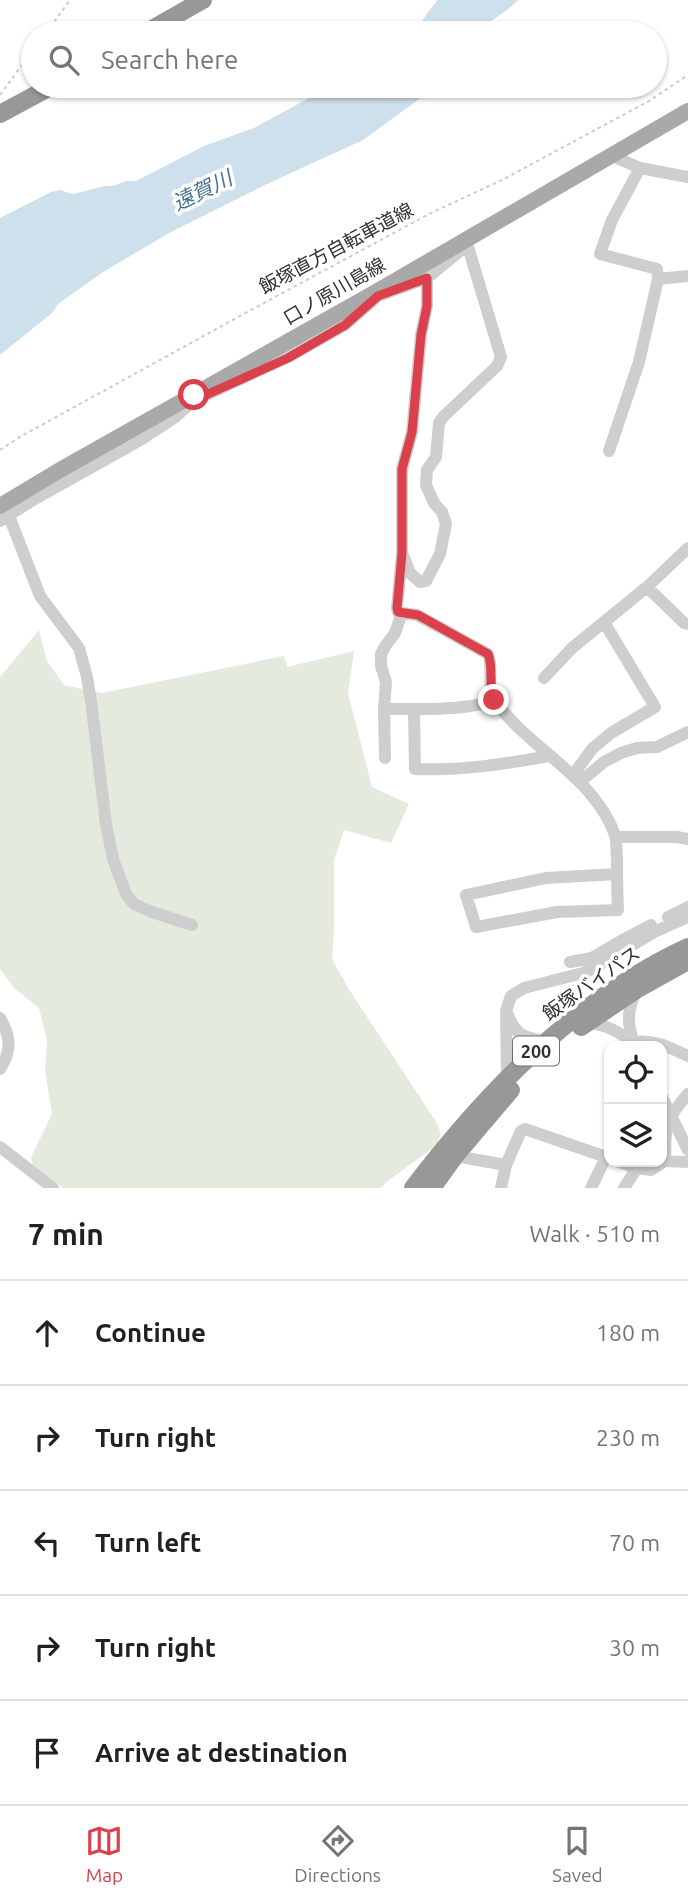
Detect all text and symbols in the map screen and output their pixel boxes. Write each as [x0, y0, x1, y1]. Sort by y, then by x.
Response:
search box [21, 21, 667, 98]
icon: search [45, 41, 83, 79]
text: Search here [101, 45, 238, 74]
water label: 遠賀川 [168, 165, 237, 215]
street label: 飯塚直方自転車道線 [255, 198, 417, 298]
street label: 口ノ原川島線 [279, 253, 389, 329]
route start [178, 379, 209, 410]
route end [478, 684, 509, 715]
street label: 飯塚バイパス [538, 941, 644, 1025]
road number: 200 [513, 1036, 559, 1066]
map controls [604, 1041, 667, 1167]
button: locate [604, 1041, 667, 1104]
button: layers [604, 1104, 667, 1167]
text: 7 min [28, 1217, 104, 1251]
text: Walk · 510 m [529, 1221, 660, 1246]
icon: ahead [28, 1314, 66, 1352]
text: Continue [95, 1318, 206, 1347]
text: 180 m [596, 1320, 660, 1345]
icon: right [28, 1419, 66, 1457]
text: Turn right [95, 1423, 216, 1452]
text: 230 m [596, 1425, 660, 1450]
icon: left [28, 1524, 66, 1562]
text: Turn left [95, 1528, 201, 1557]
text: 70 m [609, 1530, 660, 1555]
icon: right [28, 1629, 66, 1667]
text: Turn right [95, 1633, 216, 1662]
text: 30 m [609, 1635, 660, 1660]
icon: arrive [28, 1734, 66, 1772]
text: Arrive at destination [95, 1738, 348, 1767]
tab: Map [85, 1822, 123, 1886]
tab: Directions [294, 1822, 381, 1886]
tab: Saved [552, 1822, 603, 1886]

